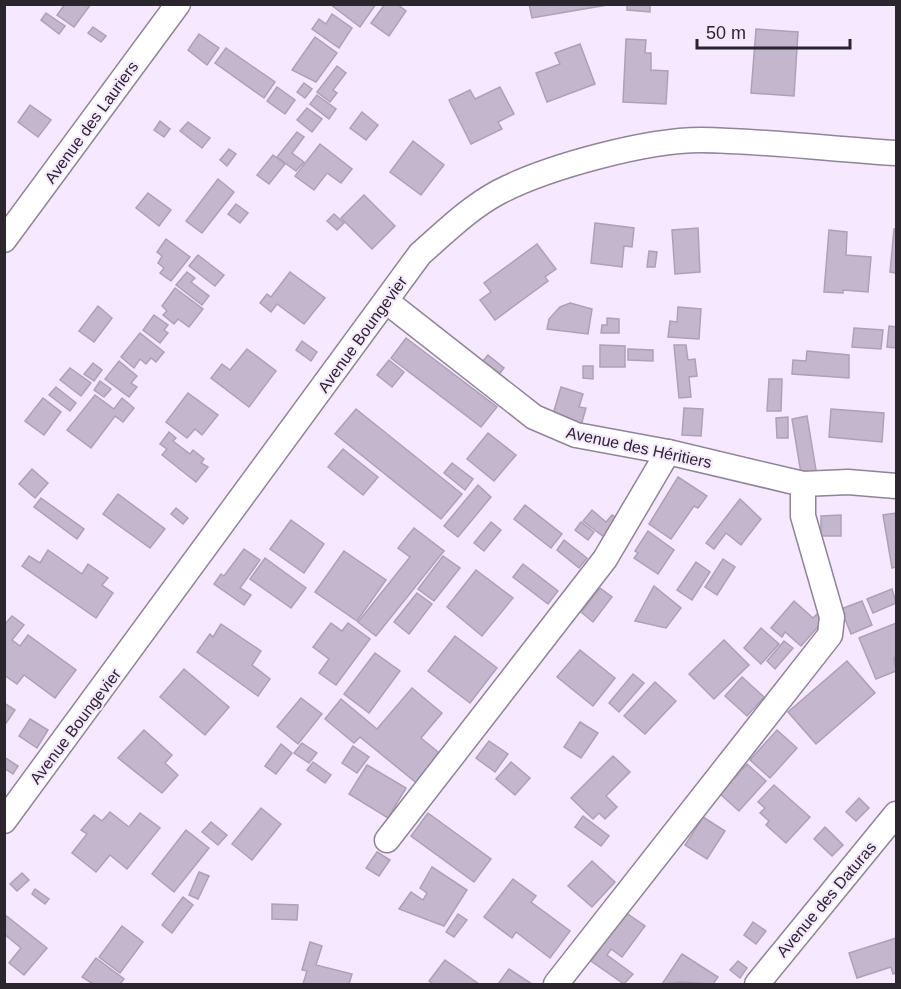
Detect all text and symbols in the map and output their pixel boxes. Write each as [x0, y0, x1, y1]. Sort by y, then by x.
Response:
scale bar [697, 12, 850, 50]
text: 50 m [706, 23, 746, 43]
street label: Avenue des Lauriers [41, 58, 141, 187]
street label: Avenue Boungevier [315, 272, 411, 396]
street label: Avenue des Héritiers [565, 424, 713, 471]
street label: Avenue Boungevier [27, 665, 125, 787]
street label: Avenue des Daturas [773, 838, 879, 960]

